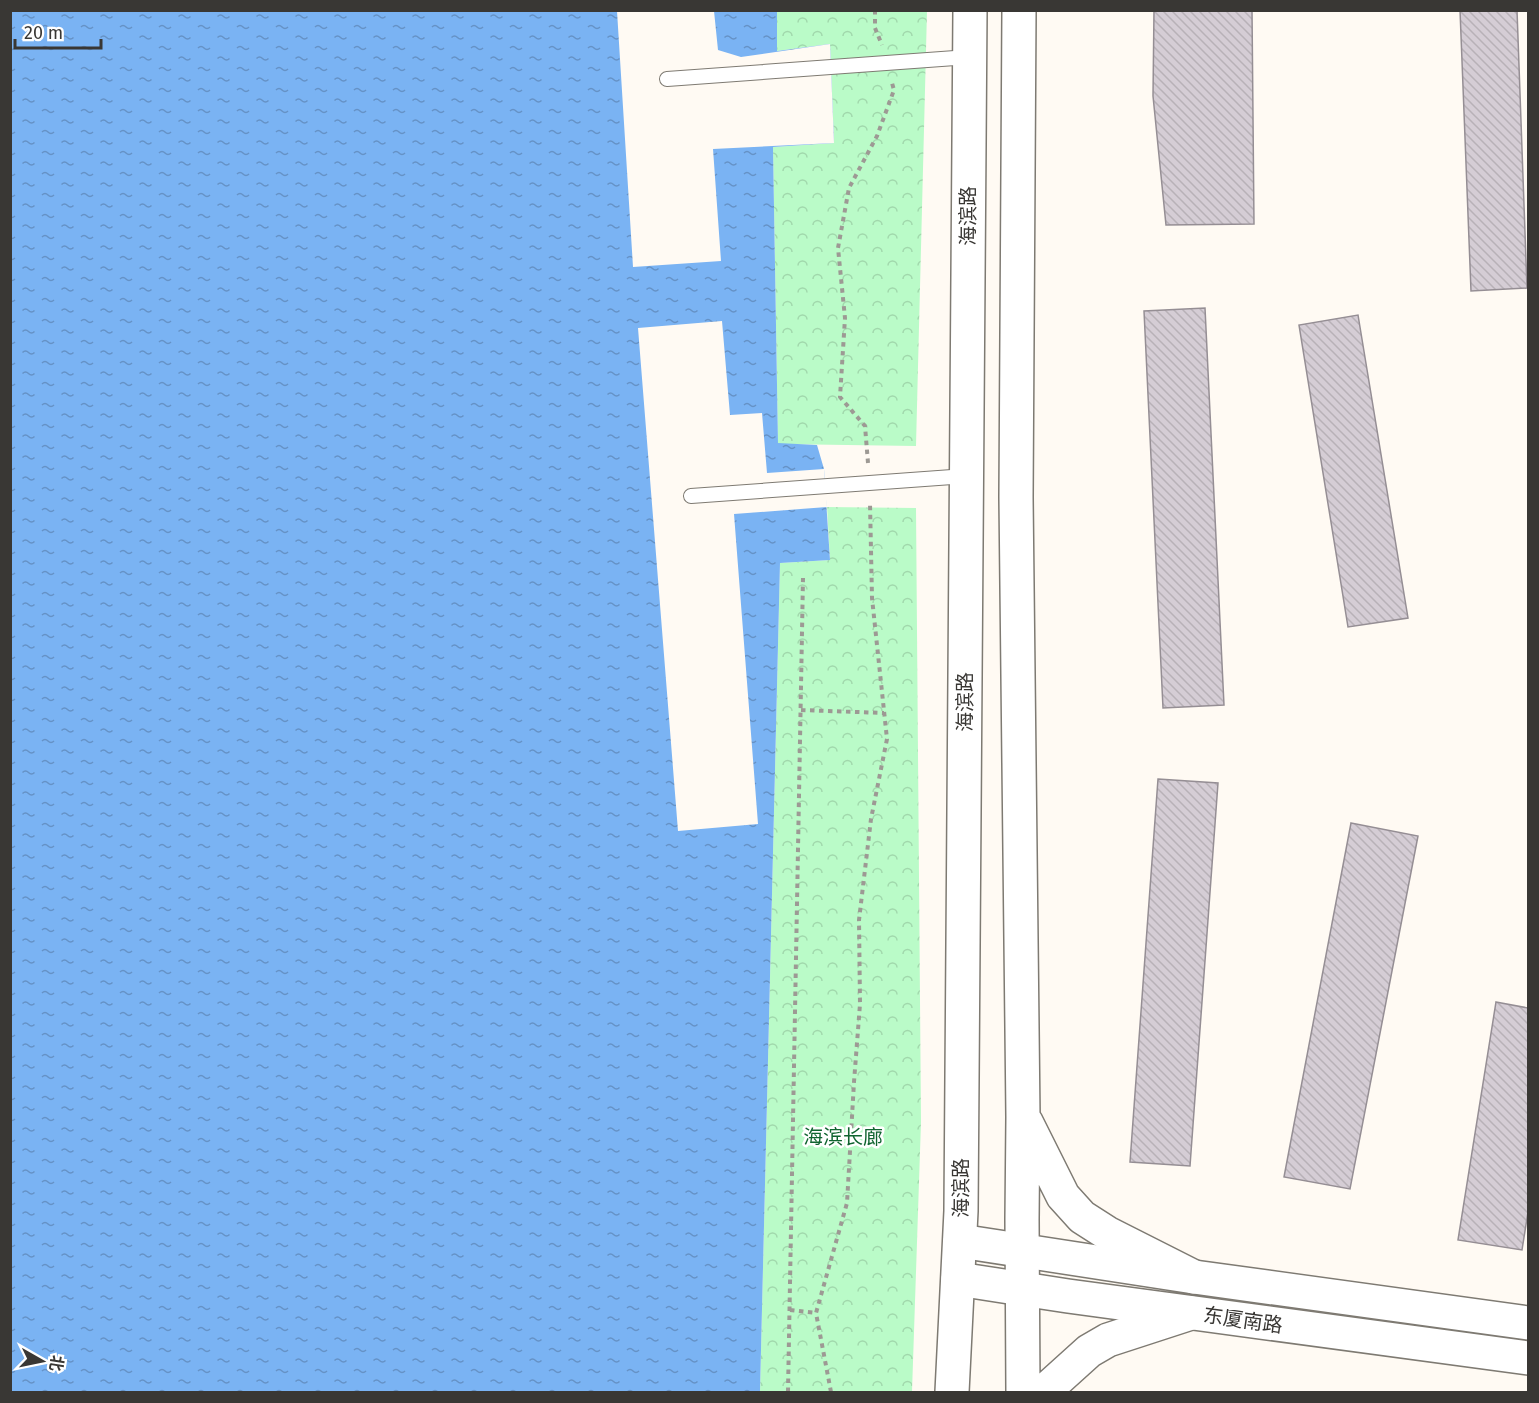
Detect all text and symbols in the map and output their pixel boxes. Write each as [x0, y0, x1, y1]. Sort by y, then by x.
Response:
scale bar [15, 12, 100, 50]
text: 20 m [24, 22, 63, 44]
street label: 海滨路 [956, 186, 980, 246]
street label: 海滨路 [953, 672, 977, 732]
park label: 海滨长廊 [803, 1125, 883, 1149]
street label: 海滨路 [949, 1158, 973, 1218]
street label: 东厦南路 [1202, 1303, 1284, 1337]
north arrow [12, 1331, 72, 1391]
text: 北 [46, 1354, 67, 1373]

